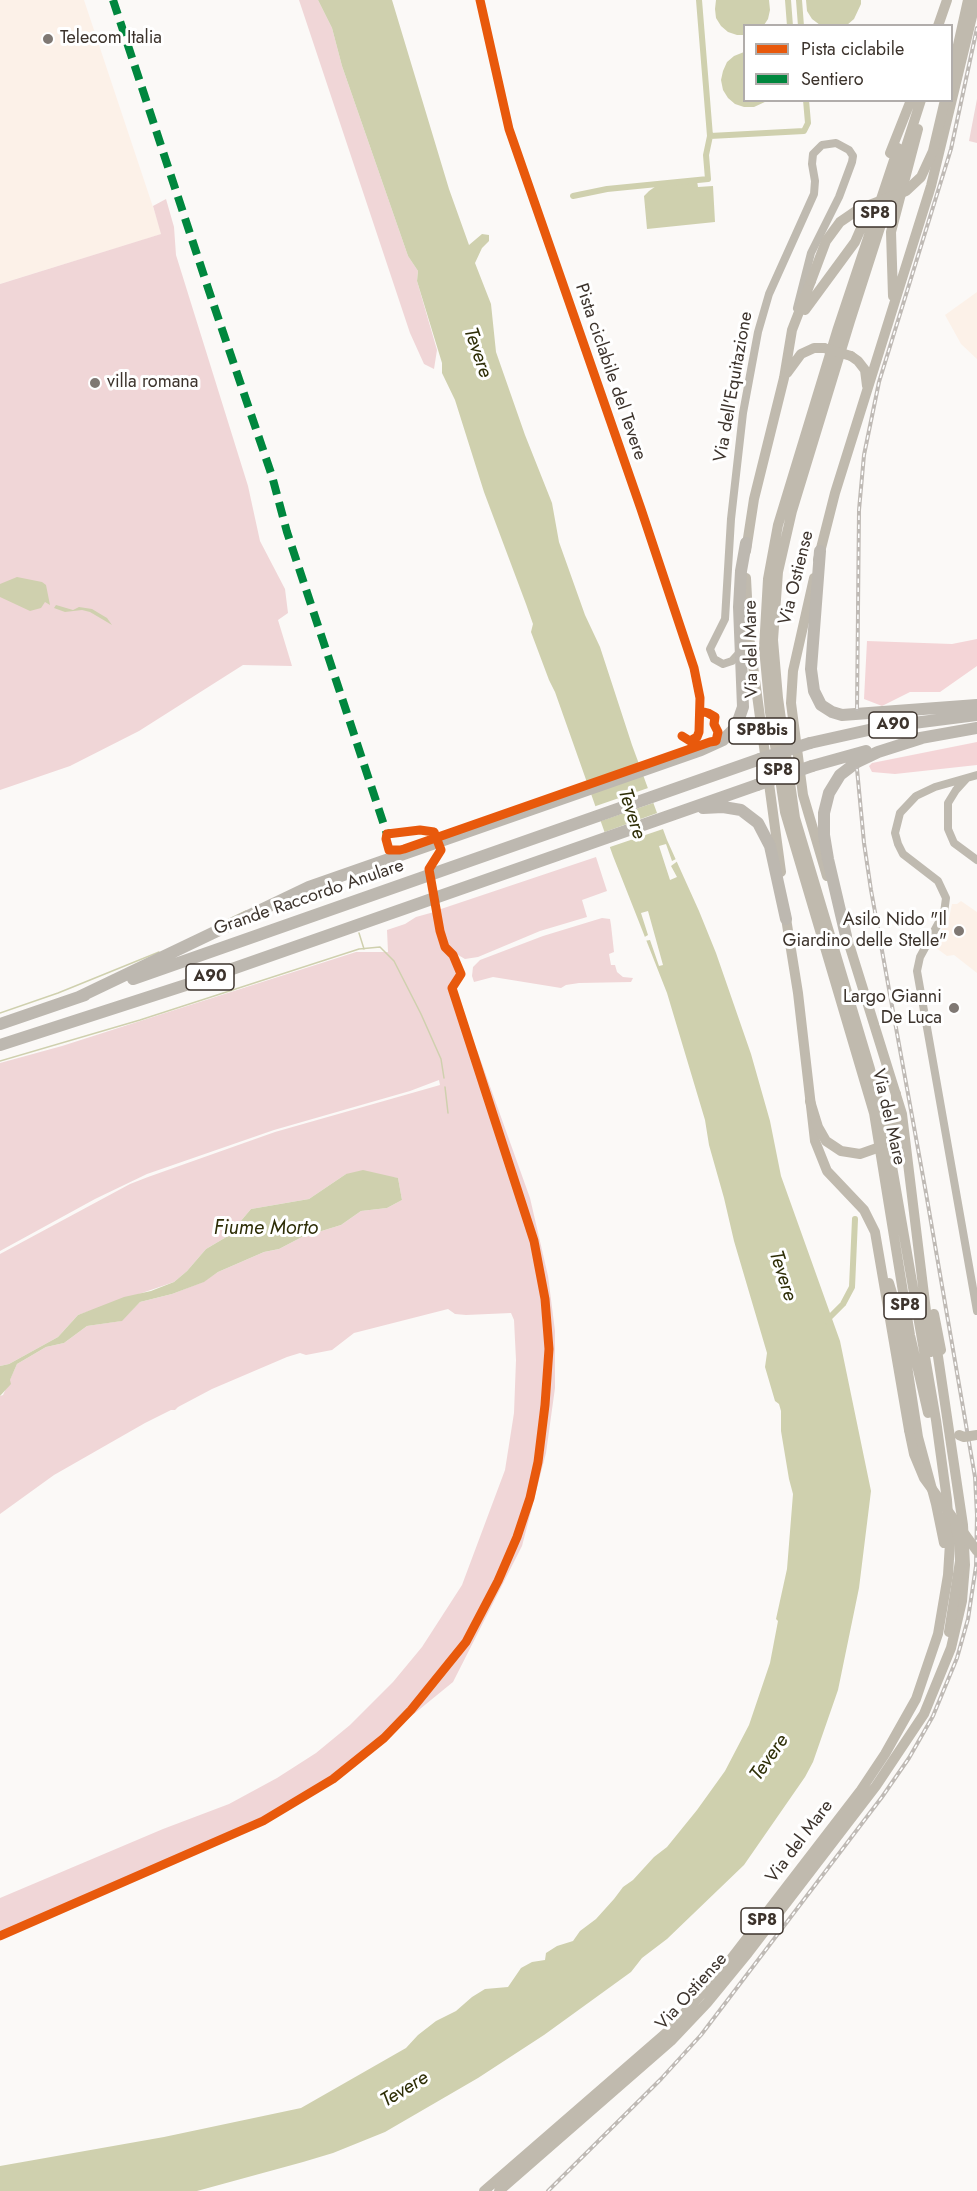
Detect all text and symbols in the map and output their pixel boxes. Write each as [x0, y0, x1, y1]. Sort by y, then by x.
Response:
legend [743, 24, 953, 102]
place label: Telecom Italia [60, 28, 162, 50]
marker: Telecom Italia [41, 32, 55, 46]
text: Pista ciclabile [801, 36, 904, 62]
text: Sentiero [801, 66, 864, 92]
road number: SP8 [854, 201, 896, 227]
street label: Pista ciclabile del Tevere [570, 281, 650, 463]
street label: Via dell'Equitazione [710, 310, 758, 464]
water label: Tevere [457, 325, 497, 381]
place label: villa romana [107, 372, 198, 394]
marker: villa romana [88, 376, 102, 390]
street label: Via Ostiense [775, 529, 819, 627]
street label: Via del Mare [740, 600, 764, 698]
road number: A90 [869, 712, 917, 738]
road number: SP8bis [729, 718, 795, 744]
road number: SP8 [757, 758, 799, 784]
water label: Tevere [612, 786, 650, 842]
street label: Grande Raccordo Anulare [211, 855, 407, 941]
place label: Asilo Nido "Il Giardino delle Stelle" [783, 910, 947, 952]
marker: Asilo Nido "Il Giardino delle Stelle" [952, 924, 966, 938]
road number: A90 [186, 964, 234, 990]
place label: Largo Gianni De Luca [843, 987, 942, 1030]
marker: Largo Gianni De Luca [947, 1001, 961, 1015]
street label: Via del Mare [866, 1067, 910, 1167]
water label: Fiume Morto [214, 1217, 318, 1241]
water label: Tevere [763, 1248, 801, 1304]
road number: SP8 [884, 1293, 926, 1319]
water label: Tevere [745, 1730, 795, 1786]
street label: Via del Mare [762, 1796, 838, 1888]
road number: SP8 [741, 1908, 783, 1934]
street label: Via Ostiense [652, 1949, 732, 2035]
water label: Tevere [377, 2066, 433, 2114]

